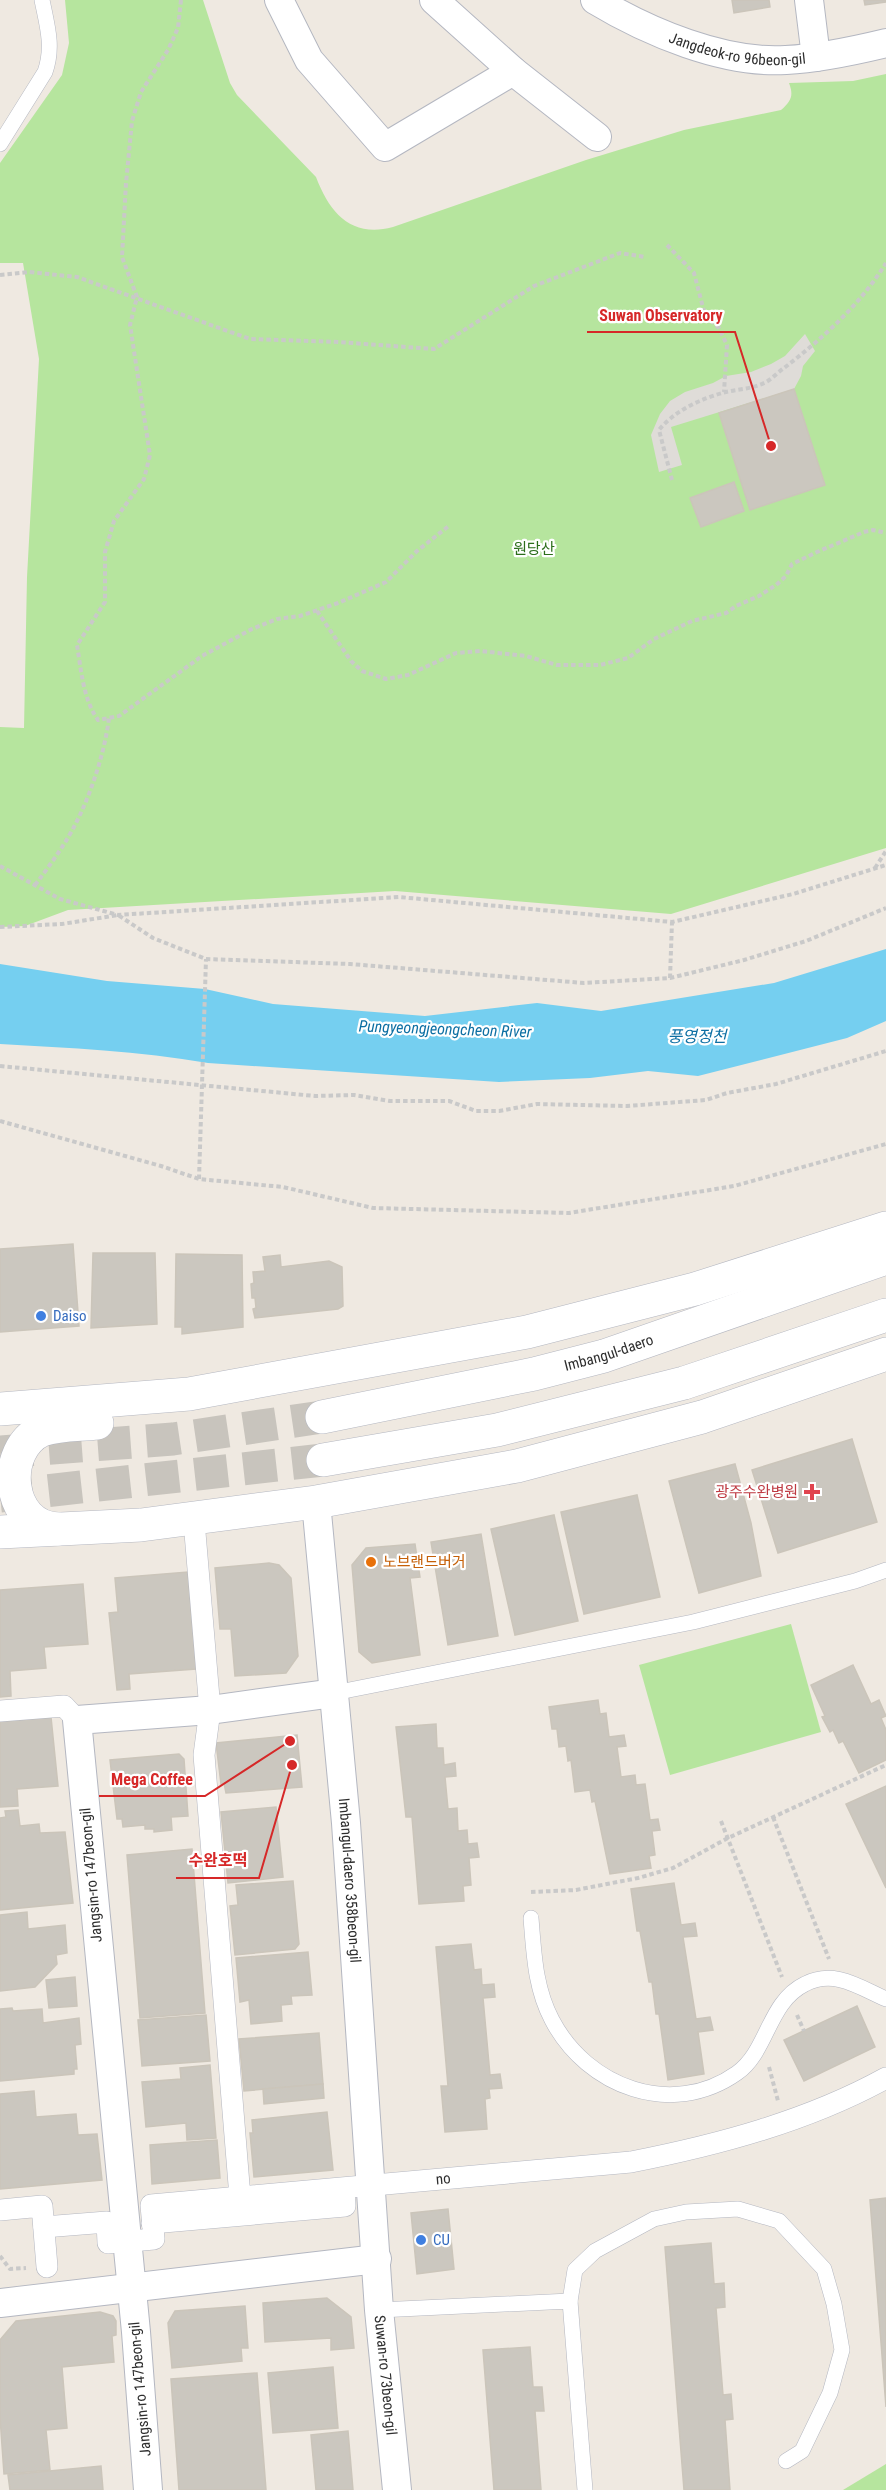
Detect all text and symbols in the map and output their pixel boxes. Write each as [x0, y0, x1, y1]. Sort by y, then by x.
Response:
street label: Jangdeok-ro 96beon-gil [666, 29, 807, 69]
callout: Suwan Observatory [587, 298, 735, 332]
text: Suwan Observatory [599, 306, 723, 325]
park label: 원당산 [513, 540, 555, 558]
water label: Pungyeongjeongcheon River [358, 1016, 533, 1042]
water label: 풍영정천 [668, 1027, 729, 1046]
place label: Daiso [53, 1307, 87, 1325]
marker: Daiso [34, 1309, 48, 1323]
street label: Imbangul-daero [562, 1331, 656, 1375]
place label: 광주수완병원 [715, 1483, 798, 1501]
marker: 광주수완병원 [803, 1483, 821, 1501]
place label: 노브랜드버거 [383, 1553, 466, 1571]
marker: 노브랜드버거 [364, 1555, 378, 1569]
callout: Mega Coffee [99, 1762, 205, 1796]
text: Mega Coffee [111, 1770, 193, 1789]
street label: Imbangul-daero 358beon-gil [335, 1797, 364, 1964]
street label: Jangsin-ro 147beon-gil [76, 1807, 106, 1943]
callout: 수완호떡 [176, 1844, 259, 1878]
text: 수완호떡 [189, 1851, 247, 1870]
street label: no [435, 2169, 451, 2188]
place label: CU [433, 2231, 450, 2249]
marker: CU [414, 2233, 428, 2247]
street label: Suwan-ro 73beon-gil [371, 2314, 400, 2436]
street label: Jangsin-ro 147beon-gil [125, 2321, 155, 2457]

